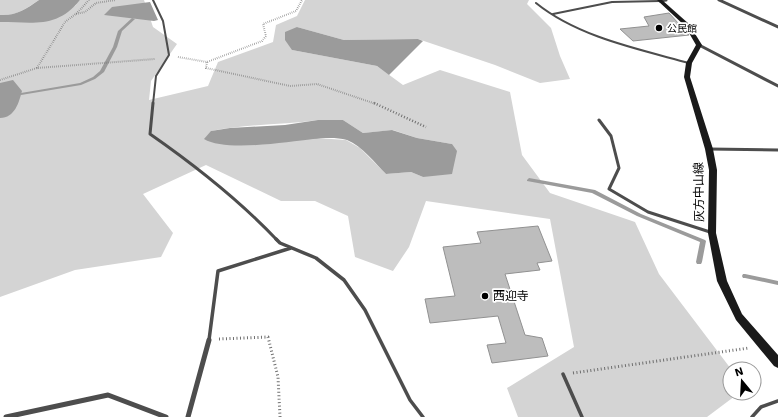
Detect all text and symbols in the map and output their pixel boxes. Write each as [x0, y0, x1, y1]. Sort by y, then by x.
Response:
marker: 公民館 [654, 23, 664, 33]
place label: 公民館 [667, 23, 697, 34]
street label: 灰方中山線 [691, 162, 707, 222]
place label: 西迎寺 [493, 289, 529, 303]
marker: 西迎寺 [480, 291, 490, 301]
north arrow [722, 361, 762, 401]
text: N [733, 365, 745, 379]

